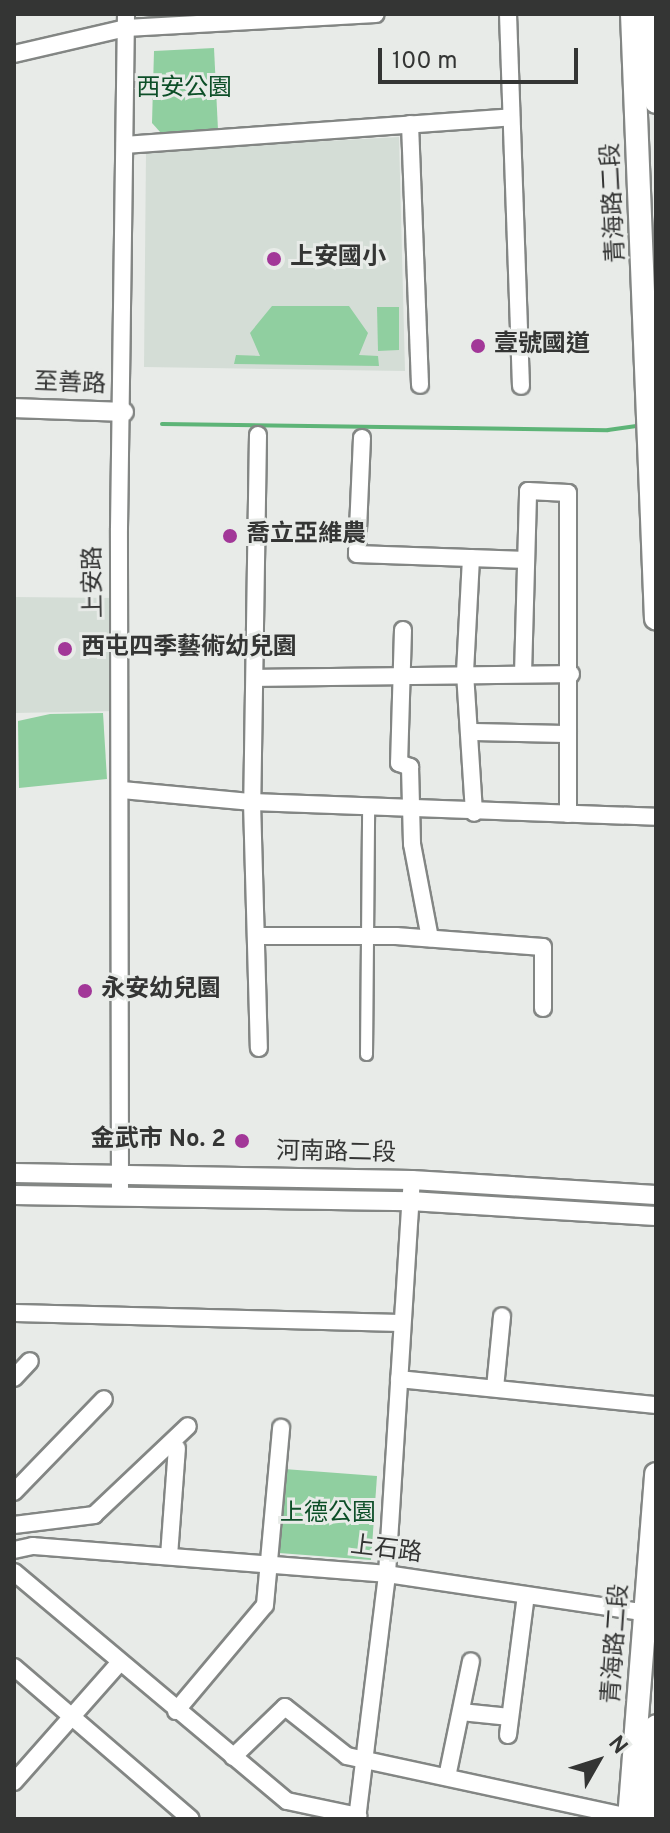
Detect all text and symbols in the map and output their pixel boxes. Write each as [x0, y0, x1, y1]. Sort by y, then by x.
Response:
scale bar [382, 32, 582, 82]
text: 100 m [392, 47, 458, 77]
park label: 西安公園 [136, 76, 232, 104]
street label: 青海路二段 [597, 142, 633, 264]
place label: 上安國小 [290, 245, 386, 273]
marker: 上安國小 [265, 250, 283, 268]
place label: 壹號國道 [494, 332, 590, 360]
marker: 壹號國道 [469, 337, 487, 355]
street label: 至善路 [34, 369, 106, 401]
place label: 喬立亞維農 [246, 522, 366, 550]
marker: 喬立亞維農 [221, 527, 239, 545]
street label: 上安路 [80, 546, 110, 618]
place label: 西屯四季藝術幼兒園 [81, 635, 297, 663]
marker: 西屯四季藝術幼兒園 [56, 640, 74, 658]
place label: 永安幼兒園 [101, 977, 221, 1005]
marker: 永安幼兒園 [76, 982, 94, 1000]
place label: 金武市 No. 2 [91, 1127, 226, 1155]
marker: 金武市 No. 2 [233, 1132, 251, 1150]
street label: 河南路二段 [276, 1139, 396, 1169]
park label: 上德公園 [280, 1501, 376, 1529]
street label: 上石路 [349, 1532, 423, 1570]
street label: 青海路二段 [598, 1583, 636, 1705]
north arrow [558, 1721, 638, 1801]
text: N [602, 1731, 632, 1760]

